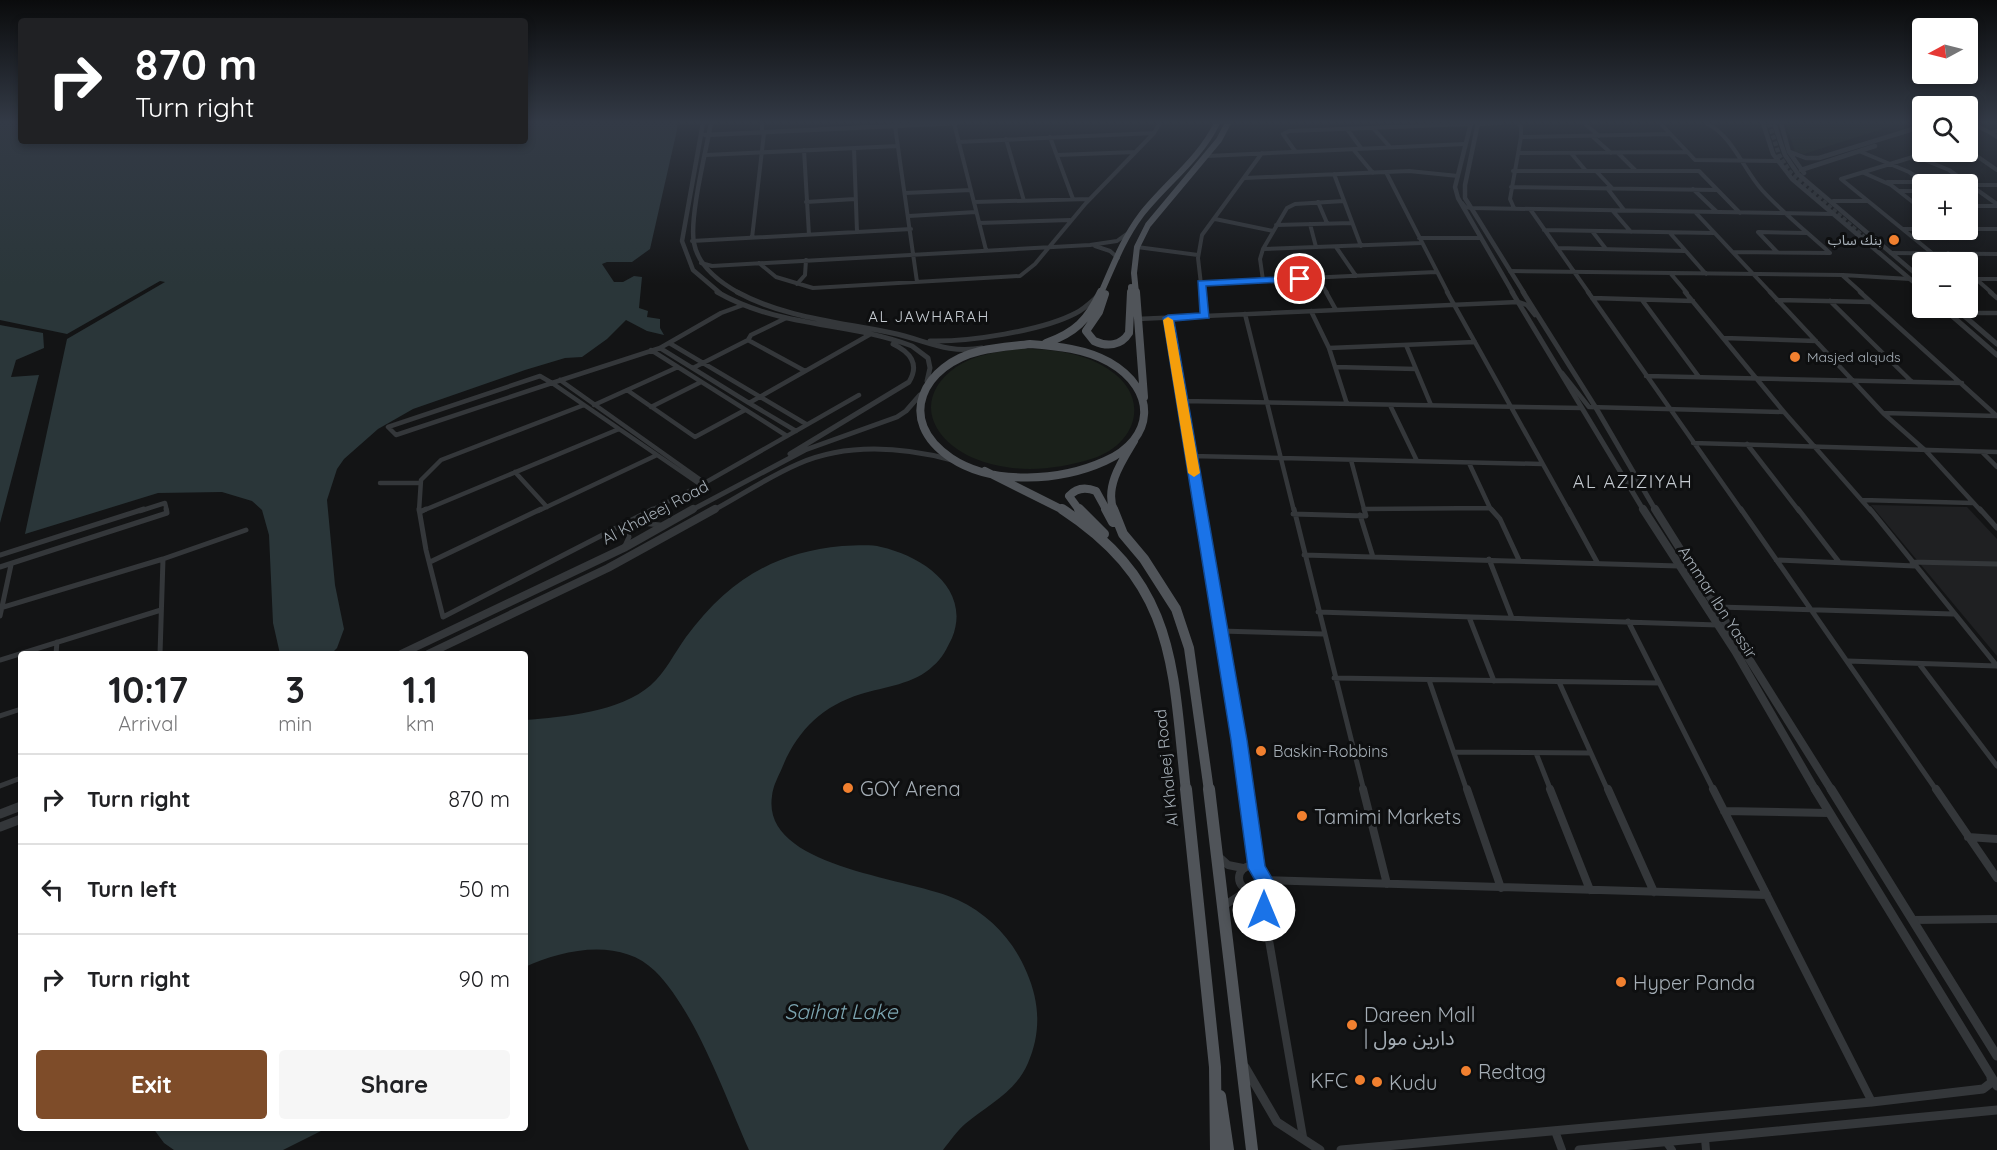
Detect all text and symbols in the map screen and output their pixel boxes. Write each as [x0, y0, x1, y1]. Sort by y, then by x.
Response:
north arrow [1912, 18, 1978, 84]
map controls [1912, 18, 1978, 318]
text: 870 m [135, 38, 257, 91]
icon: right [36, 42, 114, 120]
text: Turn right [135, 90, 254, 124]
button: search [1912, 96, 1978, 162]
button: + [1912, 174, 1978, 240]
place label: بنك ساب [1828, 231, 1882, 249]
marker: بنك ساب [1887, 233, 1901, 247]
button: − [1912, 252, 1978, 318]
pin [1274, 253, 1325, 304]
icon: arrive [1283, 262, 1316, 295]
district label: AL JAWHARAH [868, 307, 990, 326]
place label: Masjed alquds [1807, 348, 1901, 366]
marker: Masjed alquds [1788, 350, 1802, 364]
district label: AL AZIZIYAH [1573, 470, 1693, 493]
street label: Al Khaleej Road [598, 475, 712, 549]
street label: Ammar Ibn Yassir [1674, 542, 1762, 662]
text: 10:17 [108, 667, 188, 712]
text: 3 [286, 667, 305, 712]
text: 1.1 [403, 667, 438, 712]
street label: Al Khaleej Road [1150, 708, 1182, 828]
text: Arrival [118, 711, 178, 736]
text: min [278, 711, 312, 736]
text: km [406, 711, 435, 736]
place label: Baskin-Robbins [1273, 741, 1388, 761]
marker: Baskin-Robbins [1254, 744, 1268, 758]
place label: GOY Arena [860, 776, 961, 801]
marker: GOY Arena [841, 781, 855, 795]
icon: right [36, 783, 69, 816]
text: Turn right [87, 785, 191, 813]
text: 870 m [448, 785, 510, 813]
place label: Tamimi Markets [1314, 804, 1461, 829]
marker: Tamimi Markets [1295, 809, 1309, 823]
icon: left [36, 873, 69, 906]
text: Turn left [87, 875, 177, 903]
text: 50 m [459, 875, 510, 903]
position arrow [1232, 878, 1296, 942]
icon: right [36, 963, 69, 996]
text: Turn right [87, 965, 191, 993]
text: 90 m [459, 965, 510, 993]
place label: Hyper Panda [1633, 970, 1755, 995]
marker: Hyper Panda [1614, 975, 1628, 989]
water label: Saihat Lake [784, 998, 899, 1024]
place label: Dareen Mall | دارين مول [1364, 1002, 1475, 1050]
marker: Dareen Mall | دارين مول [1345, 1018, 1359, 1032]
button: Exit [36, 1050, 267, 1119]
button: Share [279, 1050, 510, 1119]
place label: Redtag [1478, 1059, 1546, 1084]
marker: Redtag [1459, 1064, 1473, 1078]
place label: KFC [1310, 1068, 1348, 1093]
place label: Kudu [1389, 1070, 1437, 1095]
marker: KFC [1353, 1073, 1367, 1087]
marker: Kudu [1370, 1075, 1384, 1089]

